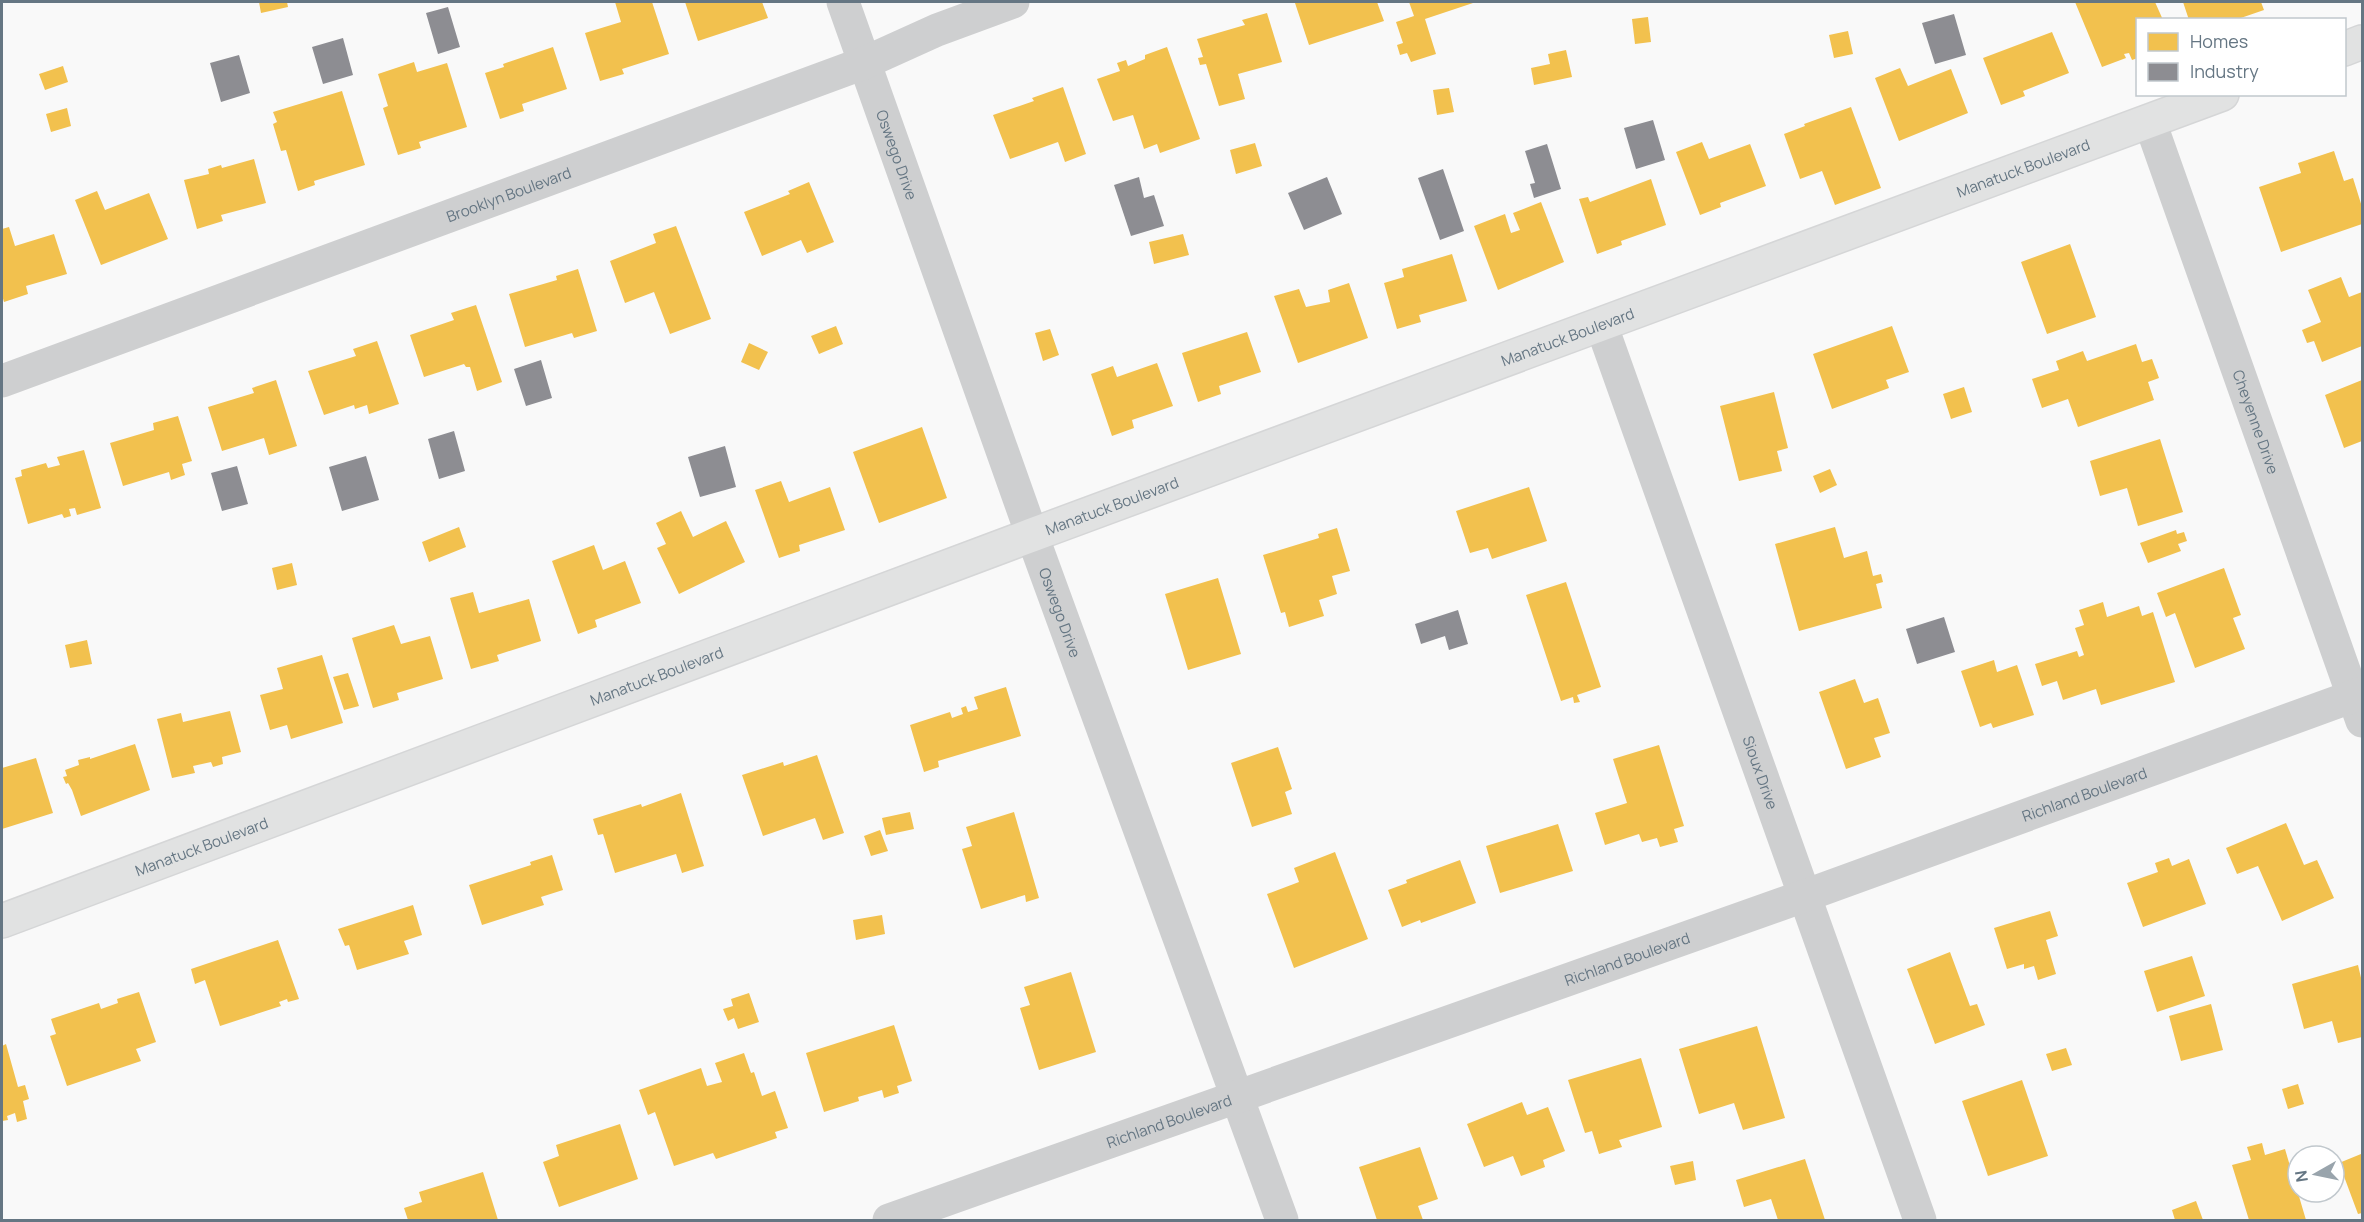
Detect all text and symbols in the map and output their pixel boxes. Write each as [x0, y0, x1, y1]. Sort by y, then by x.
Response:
legend [2136, 18, 2346, 96]
text: Homes [2190, 29, 2248, 53]
text: Industry [2190, 59, 2259, 83]
street label: Oswego Drive [871, 107, 923, 203]
street label: Manatuck Boulevard [1954, 133, 2093, 202]
street label: Brooklyn Boulevard [443, 161, 574, 227]
street label: Manatuck Boulevard [1498, 302, 1637, 371]
street label: Cheyenne Drive [2228, 367, 2284, 477]
street label: Manatuck Boulevard [1042, 471, 1181, 540]
street label: Oswego Drive [1034, 565, 1086, 661]
street label: Manatuck Boulevard [587, 641, 726, 710]
street label: Sioux Drive [1738, 733, 1783, 812]
street label: Richland Boulevard [2019, 762, 2150, 826]
street label: Manatuck Boulevard [132, 812, 271, 881]
street label: Richland Boulevard [1562, 927, 1693, 990]
street label: Richland Boulevard [1103, 1089, 1234, 1153]
north arrow [2286, 1144, 2346, 1204]
text: N [2289, 1169, 2313, 1184]

